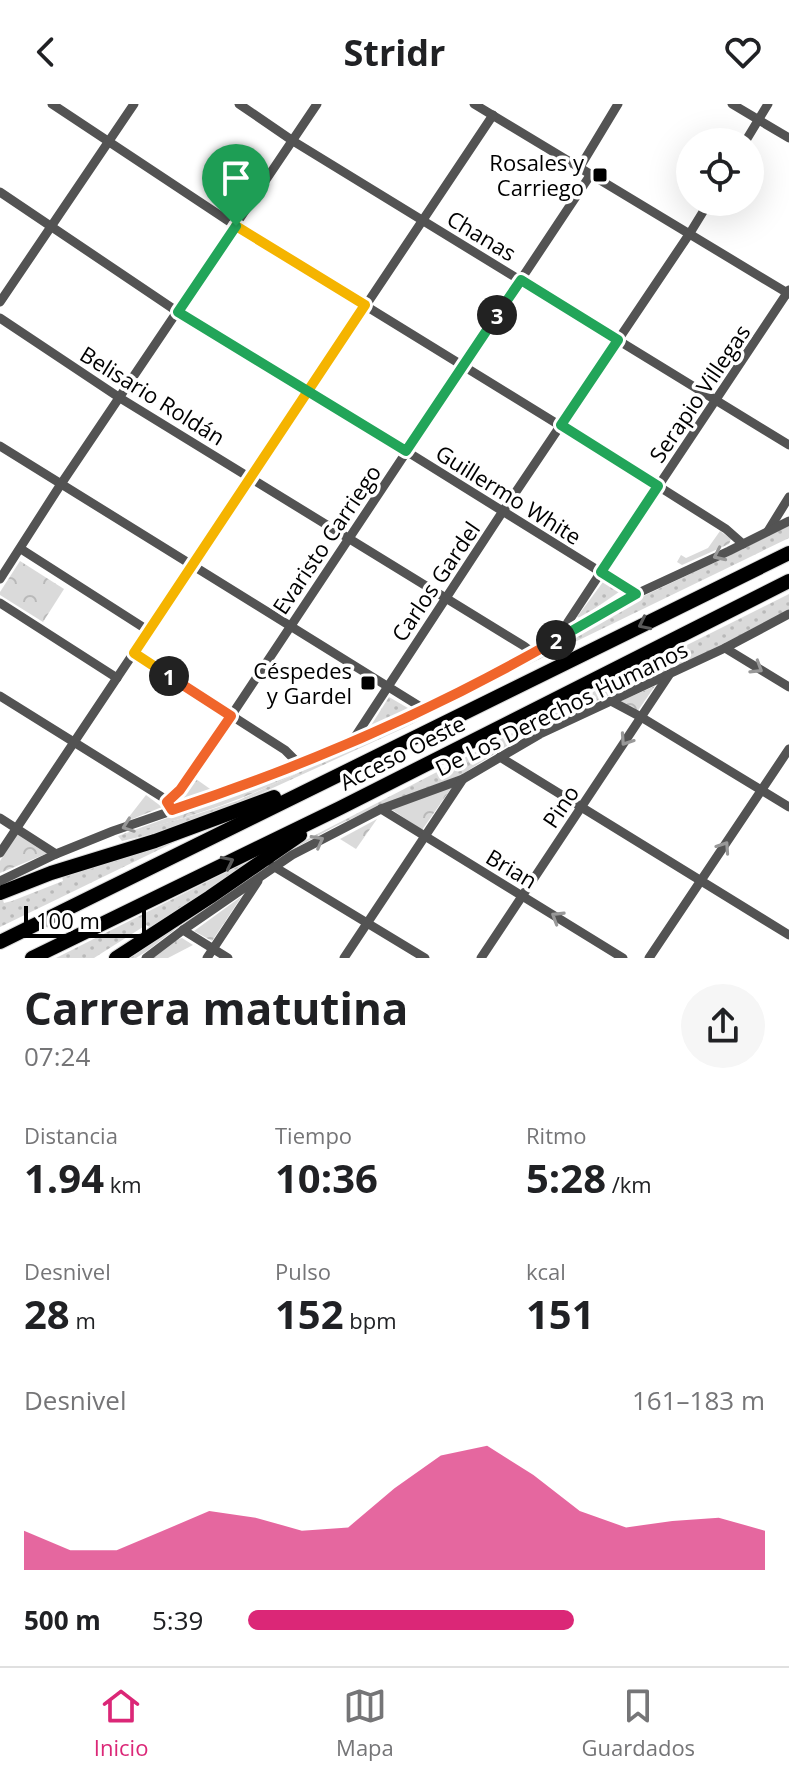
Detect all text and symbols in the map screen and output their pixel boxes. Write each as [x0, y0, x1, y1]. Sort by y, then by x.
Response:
text: Stridr [344, 28, 445, 77]
icon: back [24, 30, 68, 74]
icon: heart [721, 30, 765, 74]
map controls [676, 128, 764, 216]
button: locate [676, 128, 764, 216]
pin [202, 144, 270, 226]
place label: Rosales y Carriego [489, 147, 585, 202]
icon: arrive [214, 156, 258, 200]
marker: Rosales y Carriego [591, 166, 609, 184]
street label: Chanas [442, 203, 522, 267]
pin: 3 [477, 295, 517, 335]
text: 3 [491, 300, 503, 330]
street label: Serapio Villegas [642, 318, 756, 468]
street label: Belisario Roldán [75, 338, 231, 452]
street label: Guillermo White [431, 437, 587, 551]
street label: Evaristo Carriego [265, 458, 387, 620]
street label: Carlos Gardel [384, 515, 486, 647]
one-way arrow [713, 545, 727, 561]
one-way arrow [637, 614, 652, 630]
pin: 2 [536, 620, 576, 660]
text: 2 [550, 625, 562, 655]
street label: De Los Derechos Humanos [430, 634, 692, 782]
place label: Céspedes y Gardel [253, 655, 352, 710]
pin: 1 [149, 656, 189, 696]
one-way arrow [748, 658, 763, 673]
text: 1 [163, 661, 175, 691]
marker: Céspedes y Gardel [359, 674, 377, 692]
street label: Acceso Oeste [334, 708, 470, 796]
one-way arrow [621, 731, 636, 745]
street label: Pino [535, 779, 585, 833]
one-way arrow [121, 816, 135, 833]
one-way arrow [310, 836, 325, 851]
street label: Brian [481, 841, 543, 895]
one-way arrow [714, 841, 729, 855]
one-way arrow [219, 857, 234, 872]
scale bar [24, 902, 146, 938]
text: 100 m [36, 905, 100, 935]
one-way arrow [551, 911, 566, 926]
text: Carrera matutina [24, 978, 408, 1038]
button: share [681, 984, 765, 1068]
text: 07:24 [24, 1038, 90, 1074]
text: Distancia [24, 1120, 118, 1150]
text: Tiempo [275, 1120, 352, 1150]
text: Ritmo [526, 1120, 587, 1150]
text: 1.94 [24, 1150, 104, 1205]
text: 10:36 [275, 1150, 378, 1205]
text: 5:28 [526, 1150, 606, 1205]
text: km [104, 1169, 142, 1199]
text: /km [606, 1169, 652, 1199]
text: Desnivel [24, 1256, 111, 1286]
text: Pulso [275, 1256, 331, 1286]
text: kcal [526, 1256, 566, 1286]
text: 28 [24, 1286, 70, 1341]
text: 152 [275, 1286, 344, 1341]
text: 151 [526, 1286, 595, 1341]
text: m [70, 1305, 96, 1335]
text: bpm [344, 1305, 397, 1335]
text: Desnivel [24, 1382, 127, 1418]
text: 161–183 m [632, 1382, 765, 1418]
text: 500 m [24, 1602, 101, 1638]
text: 5:39 [152, 1602, 203, 1638]
tab: Inicio [94, 1684, 148, 1762]
tab: Mapa [336, 1684, 394, 1762]
tab: Guardados [582, 1684, 695, 1762]

